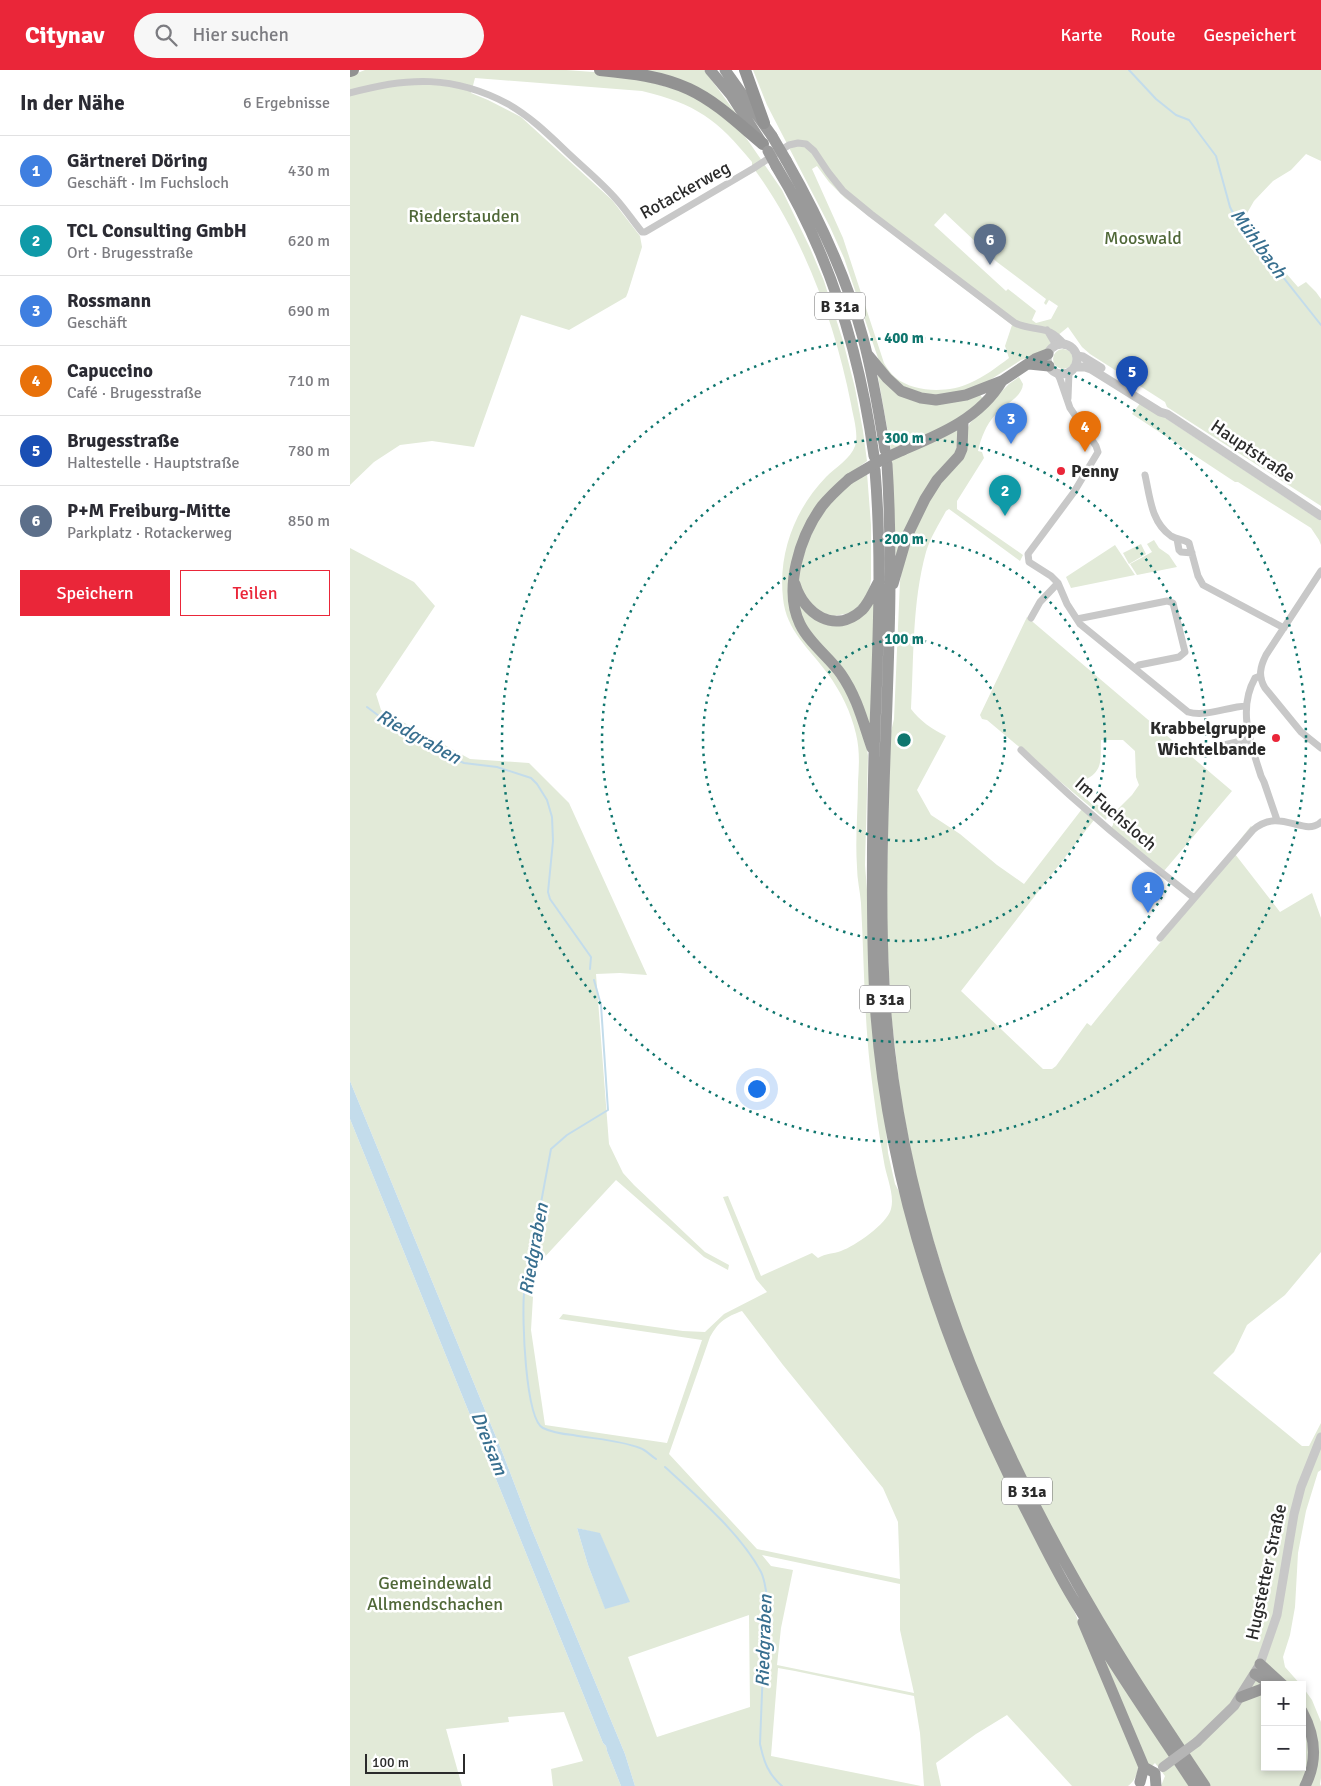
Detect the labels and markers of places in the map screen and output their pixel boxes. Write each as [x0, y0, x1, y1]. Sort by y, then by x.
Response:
pin: 6 [974, 224, 1006, 265]
pin: 5 [1116, 356, 1148, 397]
pin: 3 [995, 403, 1027, 444]
pin: 4 [1069, 411, 1101, 452]
place label: Penny [1071, 460, 1119, 482]
marker: Penny [1055, 465, 1067, 477]
pin: 2 [989, 475, 1021, 516]
place label: Krabbelgruppe Wichtelbande [1150, 717, 1266, 760]
centre of rings [895, 731, 913, 749]
marker: Krabbelgruppe Wichtelbande [1270, 732, 1282, 744]
pin: 1 [1132, 872, 1164, 913]

